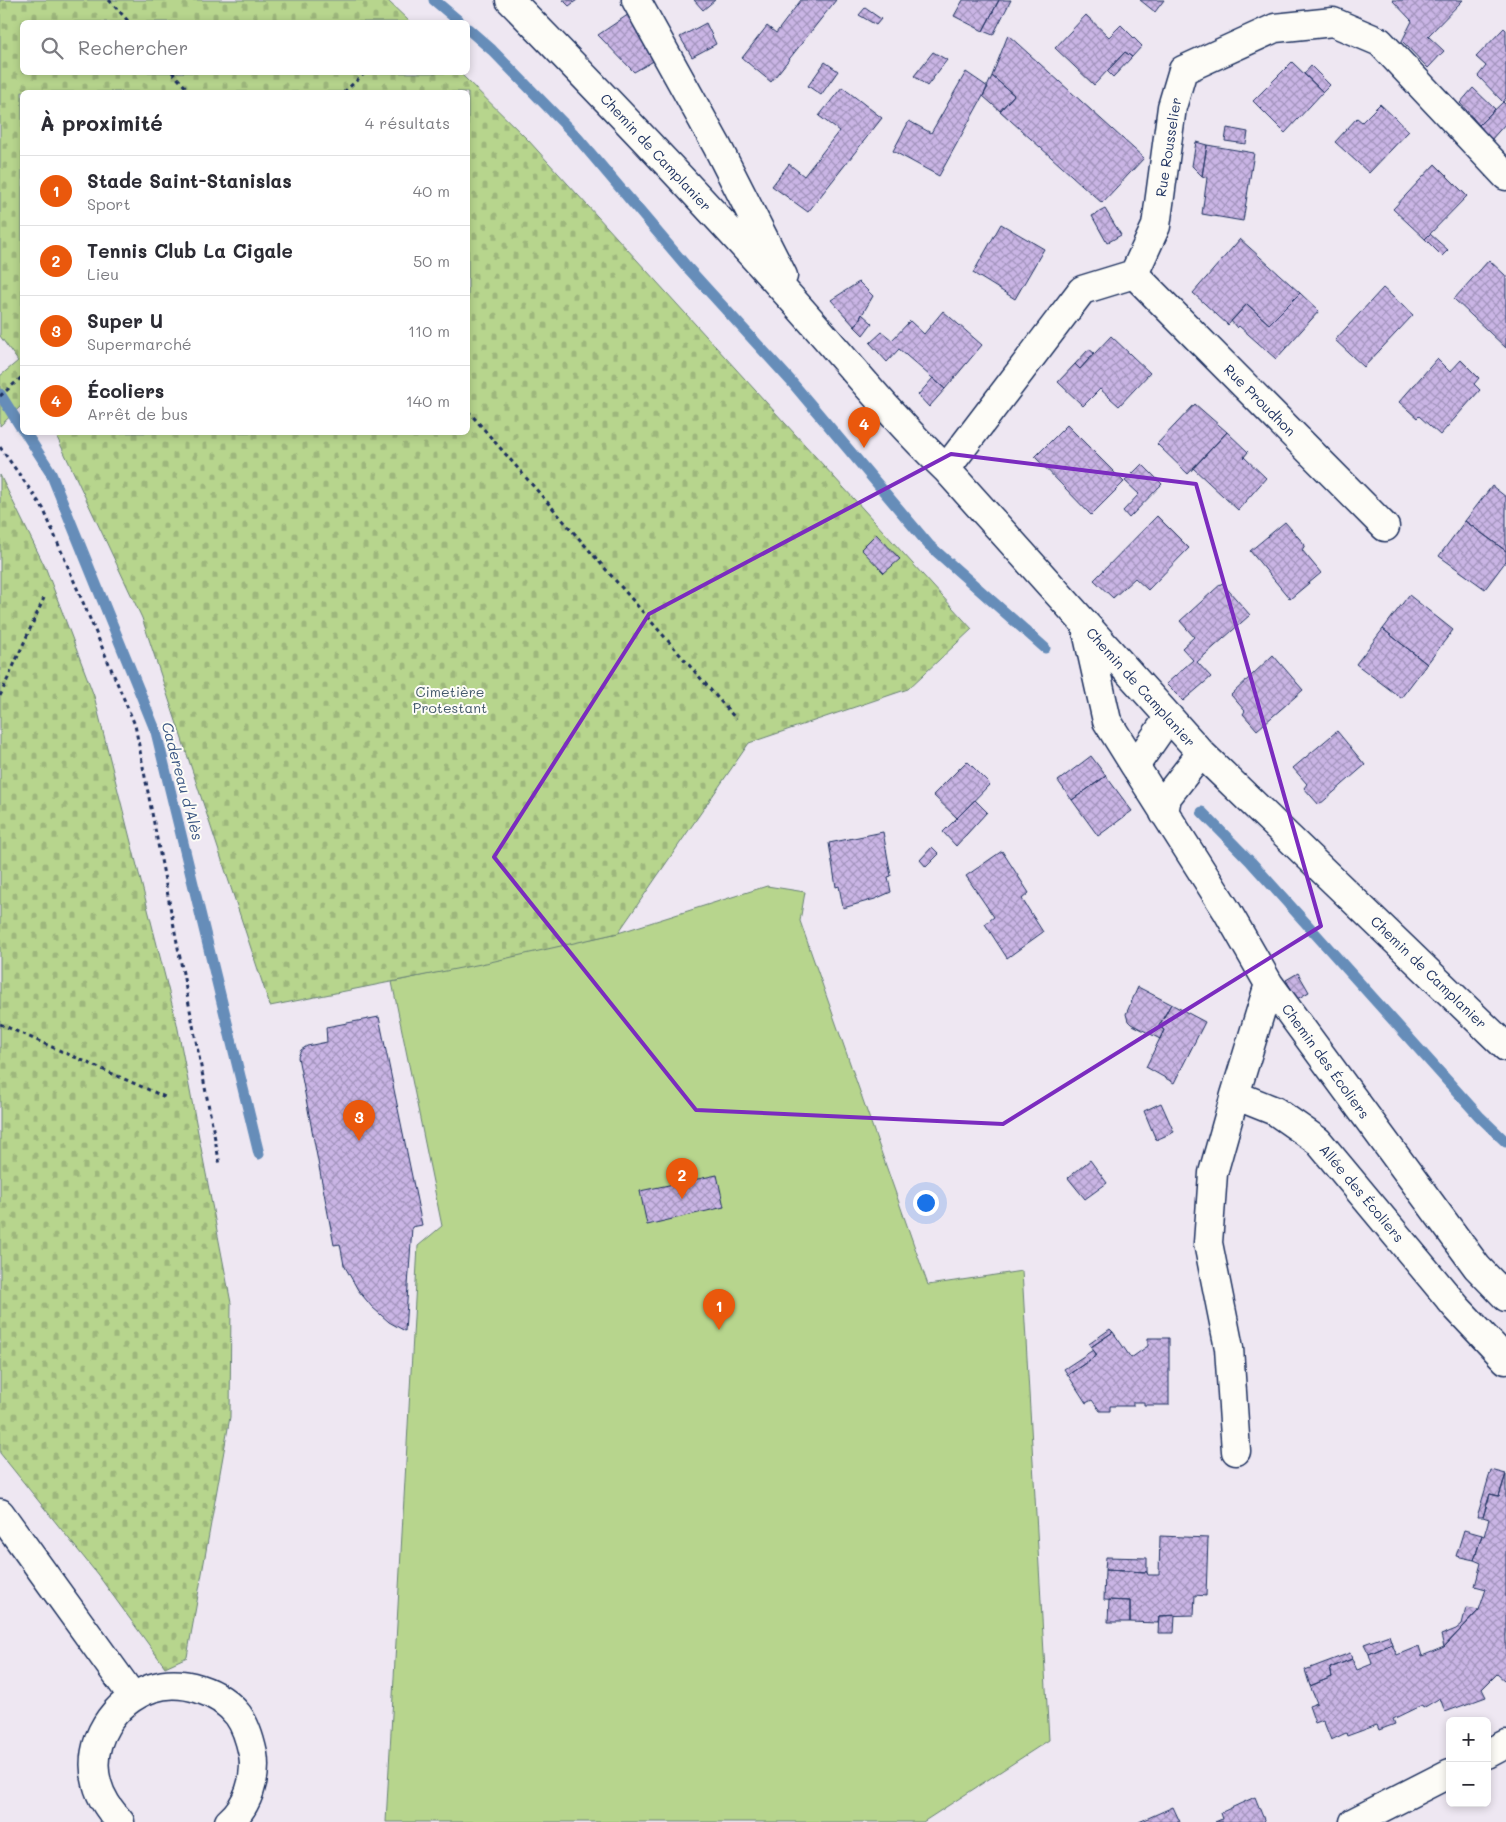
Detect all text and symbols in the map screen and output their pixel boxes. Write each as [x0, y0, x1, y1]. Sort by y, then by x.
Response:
search box [20, 20, 470, 75]
icon: search [38, 34, 66, 62]
text: Rechercher [78, 35, 188, 60]
street label: Chemin de Camplanier [596, 89, 716, 215]
street label: Rue Rousselier [1151, 96, 1185, 198]
text: À proximité [40, 109, 163, 136]
text: 4 résultats [365, 112, 450, 133]
text: Stade Saint-Stanislas [87, 168, 292, 193]
text: 1 [52, 180, 60, 201]
text: 40 m [413, 180, 450, 201]
text: Sport [87, 193, 130, 214]
text: Tennis Club La Cigale [87, 238, 293, 263]
text: 2 [52, 250, 60, 271]
text: 50 m [413, 250, 450, 271]
text: Lieu [87, 263, 119, 284]
text: Super U [87, 308, 163, 333]
text: 3 [51, 320, 61, 341]
text: 110 m [408, 320, 450, 341]
text: Supermarché [87, 333, 192, 354]
street label: Rue Proudhon [1220, 360, 1300, 440]
text: Écoliers [87, 378, 164, 403]
text: 4 [51, 390, 61, 411]
text: 140 m [406, 390, 450, 411]
text: Arrêt de bus [87, 403, 188, 424]
pin: 4 [848, 407, 880, 448]
street label: Chemin de Camplanier [1082, 623, 1200, 751]
park label: Cimetière Protestant [413, 682, 487, 717]
water label: Cadereau d'Alès [158, 720, 208, 842]
street label: Chemin de Camplanier [1367, 911, 1491, 1033]
street label: Chemin des Écoliers [1278, 1000, 1374, 1122]
pin: 3 [343, 1100, 375, 1141]
street label: Allée des Écoliers [1315, 1140, 1409, 1246]
pin: 2 [666, 1158, 698, 1199]
your location [913, 1190, 939, 1216]
pin: 1 [703, 1289, 735, 1330]
map controls [1446, 1717, 1491, 1807]
button: + [1446, 1717, 1491, 1762]
button: − [1446, 1762, 1491, 1807]

